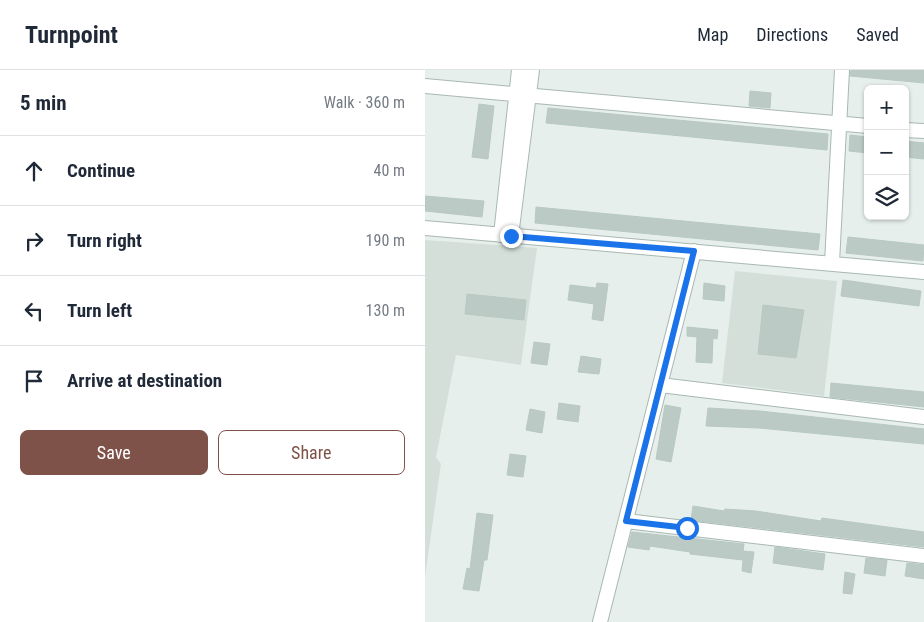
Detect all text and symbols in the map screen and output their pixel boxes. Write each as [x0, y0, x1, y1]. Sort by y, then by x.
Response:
text: Turnpoint [25, 21, 118, 49]
text: Map [697, 24, 728, 45]
text: Directions [756, 24, 828, 45]
text: Saved [856, 24, 899, 45]
map controls [864, 85, 909, 220]
button: + [864, 85, 909, 130]
text: 5 min [20, 91, 67, 115]
text: Walk · 360 m [324, 93, 405, 112]
button: − [864, 130, 909, 175]
icon: ahead [20, 157, 48, 185]
text: Continue [67, 159, 135, 182]
text: 40 m [373, 161, 405, 180]
button: layers [864, 175, 909, 220]
route end [500, 225, 523, 248]
icon: right [20, 227, 48, 255]
text: Turn right [67, 229, 142, 252]
text: 190 m [366, 231, 405, 250]
icon: left [20, 297, 48, 325]
text: Turn left [67, 299, 132, 322]
text: 130 m [366, 301, 405, 320]
icon: arrive [20, 367, 48, 395]
text: Arrive at destination [67, 369, 222, 392]
button: Save [20, 430, 208, 475]
button: Share [218, 430, 405, 475]
route start [676, 517, 699, 540]

